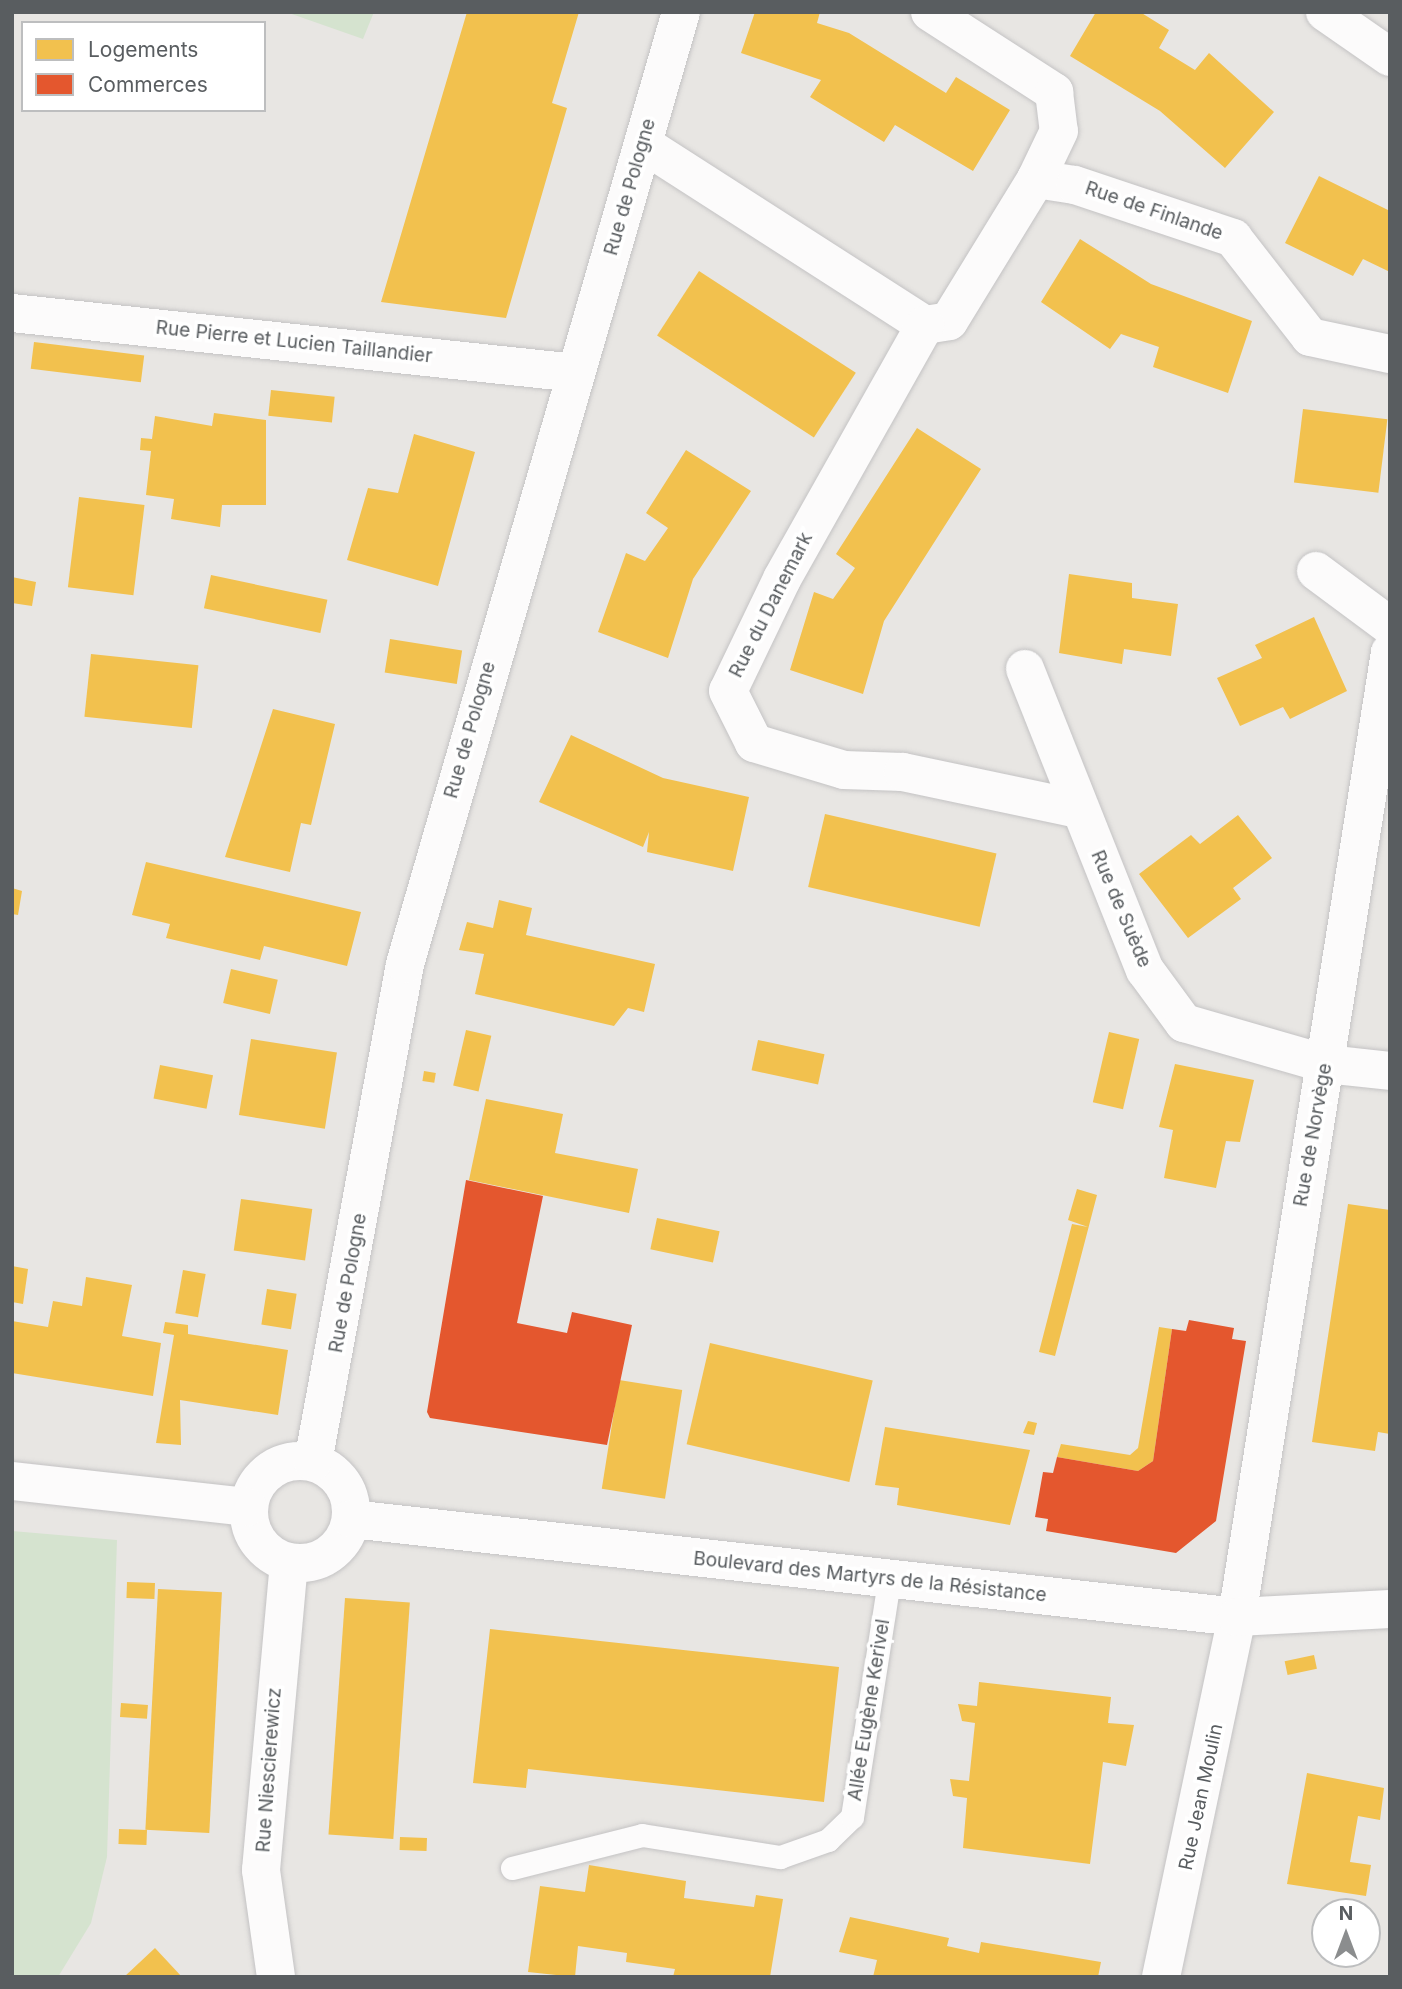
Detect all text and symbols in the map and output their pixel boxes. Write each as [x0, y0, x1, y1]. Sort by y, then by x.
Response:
legend [21, 21, 266, 112]
text: Logements [88, 37, 198, 62]
text: Commerces [88, 72, 208, 97]
street label: Rue de Pologne [600, 116, 660, 258]
street label: Rue de Finlande [1082, 177, 1226, 245]
street label: Rue Pierre et Lucien Taillandier [155, 316, 433, 368]
street label: Rue du Danemark [725, 529, 817, 681]
street label: Rue de Pologne [440, 659, 500, 801]
street label: Rue de Suède [1086, 847, 1156, 971]
street label: Rue de Norvège [1289, 1062, 1337, 1208]
street label: Rue de Pologne [325, 1211, 371, 1355]
street label: Boulevard des Martyrs de la Résistance [692, 1547, 1048, 1607]
street label: Allée Eugène Kerivel [843, 1617, 895, 1803]
street label: Rue Niescierewicz [252, 1687, 286, 1853]
street label: Rue Jean Moulin [1174, 1722, 1228, 1872]
north arrow [1311, 1898, 1381, 1968]
text: N [1339, 1902, 1353, 1925]

